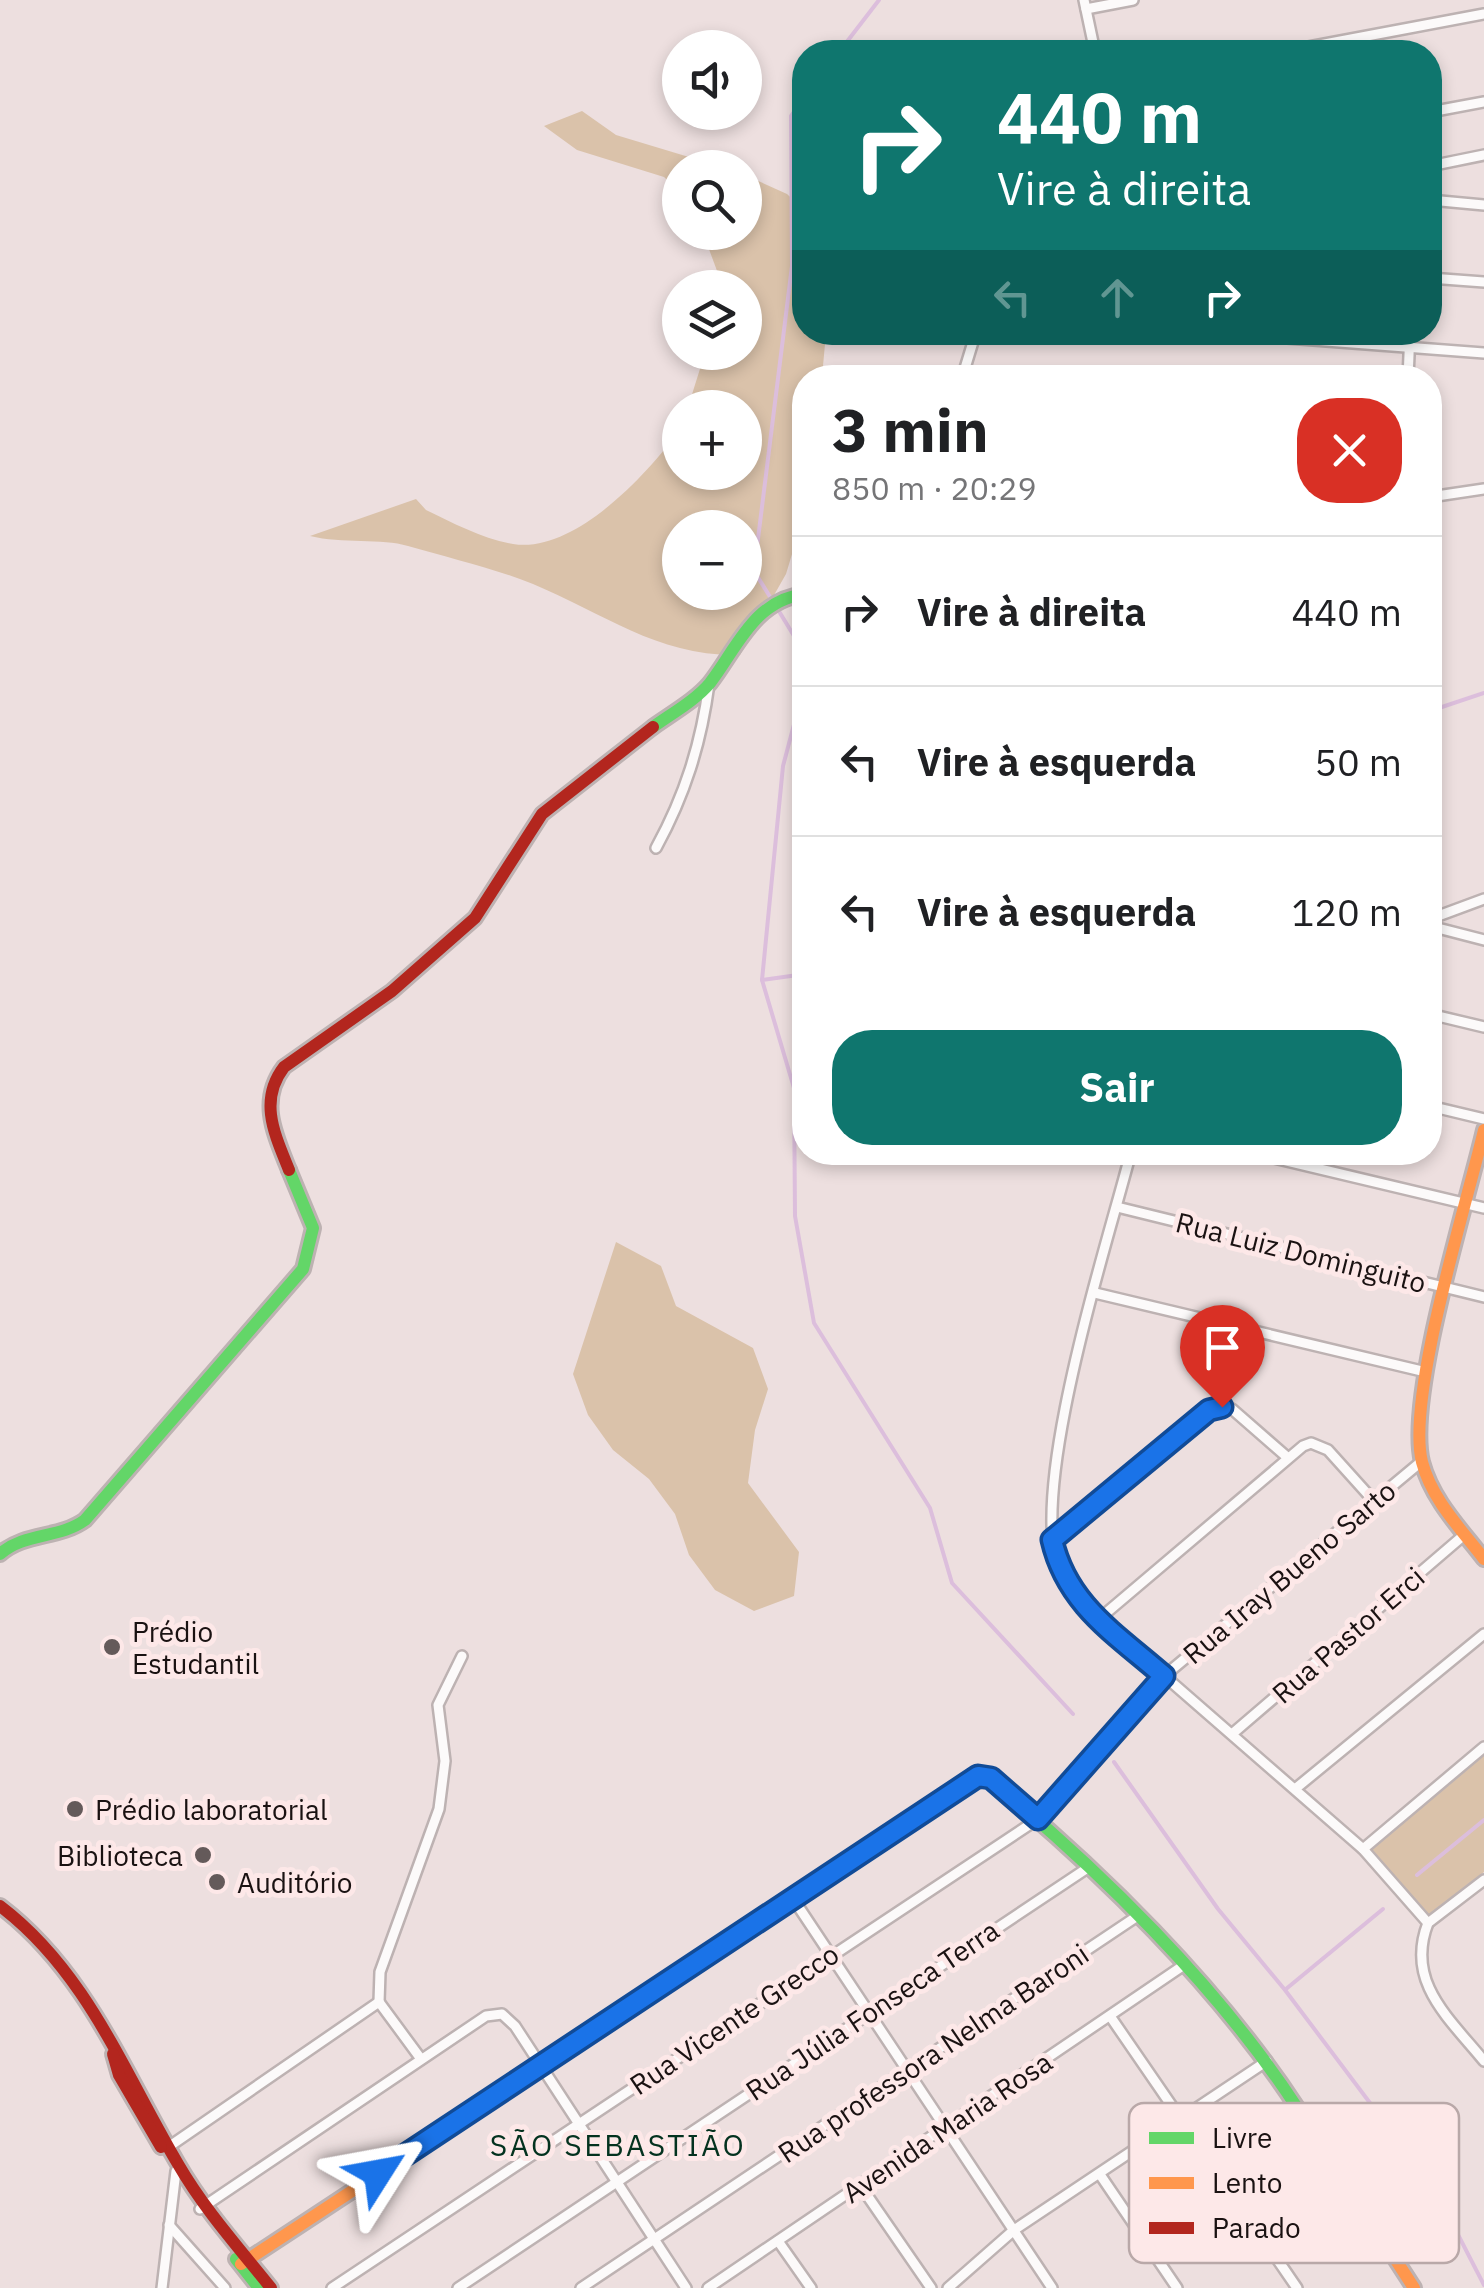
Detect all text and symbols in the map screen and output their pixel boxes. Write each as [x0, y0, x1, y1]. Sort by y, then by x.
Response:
map controls [662, 30, 762, 610]
button: sound [662, 30, 762, 130]
text: 440 m [997, 71, 1202, 162]
icon: right [832, 80, 962, 210]
button: search [662, 150, 762, 250]
text: Vire à direita [997, 159, 1251, 217]
button: layers [662, 270, 762, 370]
icon: left [985, 270, 1040, 325]
icon: ahead [1090, 270, 1145, 325]
icon: right [1195, 270, 1250, 325]
button: + [662, 390, 762, 490]
text: 3 min [832, 390, 989, 469]
button: close [1297, 398, 1402, 503]
text: 850 m · 20:29 [832, 467, 1037, 509]
button: − [662, 510, 762, 610]
icon: right [832, 584, 887, 639]
text: Vire à direita [917, 587, 1146, 636]
text: 440 m [1291, 587, 1402, 636]
icon: left [832, 734, 887, 789]
text: Vire à esquerda [917, 737, 1196, 786]
text: 50 m [1314, 737, 1402, 786]
icon: left [832, 884, 887, 939]
text: Vire à esquerda [917, 887, 1196, 936]
text: 120 m [1291, 887, 1402, 936]
button: Sair [832, 1030, 1402, 1145]
street label: Rua Luiz Dominguito [1172, 1203, 1430, 1301]
pin [1180, 1305, 1265, 1408]
icon: arrive [1195, 1320, 1250, 1375]
street label: Rua Iray Bueno Sarto [1175, 1472, 1403, 1672]
street label: Rua Pastor Erci [1264, 1559, 1432, 1711]
place label: Prédio Estudantil [132, 1613, 259, 1682]
marker: Prédio Estudantil [101, 1636, 123, 1658]
place label: Prédio laboratorial [95, 1791, 328, 1828]
marker: Prédio laboratorial [64, 1798, 86, 1820]
place label: Biblioteca [57, 1837, 183, 1874]
marker: Biblioteca [192, 1844, 214, 1866]
place label: Auditório [237, 1864, 352, 1901]
marker: Auditório [206, 1871, 228, 1893]
street label: Rua Júlia Fonseca Terra [738, 1911, 1006, 2109]
street label: Rua Vicente Grecco [622, 1935, 846, 2103]
street label: Rua professora Nelma Baroni [771, 1935, 1095, 2171]
street label: Avenida Maria Rosa [835, 2043, 1059, 2211]
legend [1129, 2103, 1459, 2263]
text: Livre [1212, 2119, 1272, 2156]
position arrow [326, 2121, 430, 2225]
district label: SÃO SEBASTIÃO [490, 2125, 746, 2164]
text: Lento [1212, 2164, 1282, 2201]
text: Parado [1212, 2209, 1301, 2246]

